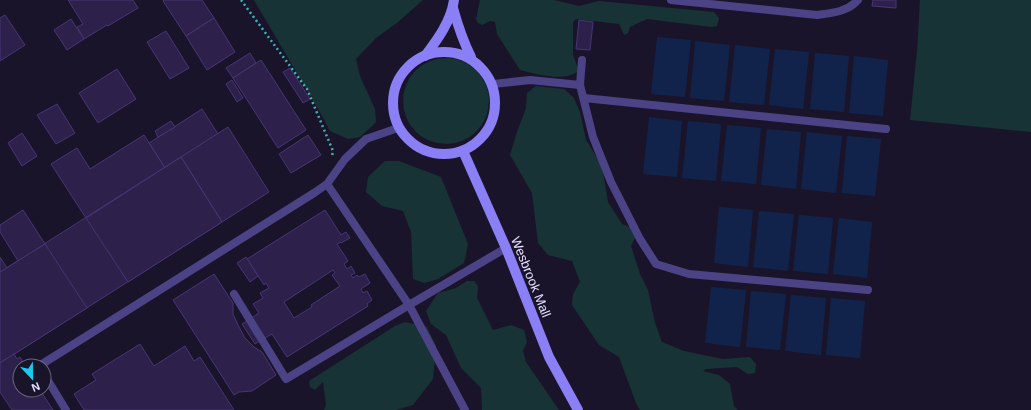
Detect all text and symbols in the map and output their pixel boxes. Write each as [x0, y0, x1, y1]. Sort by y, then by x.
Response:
street label: Wesbrook Mall [508, 234, 554, 320]
north arrow [12, 358, 52, 398]
text: N [30, 380, 42, 394]

